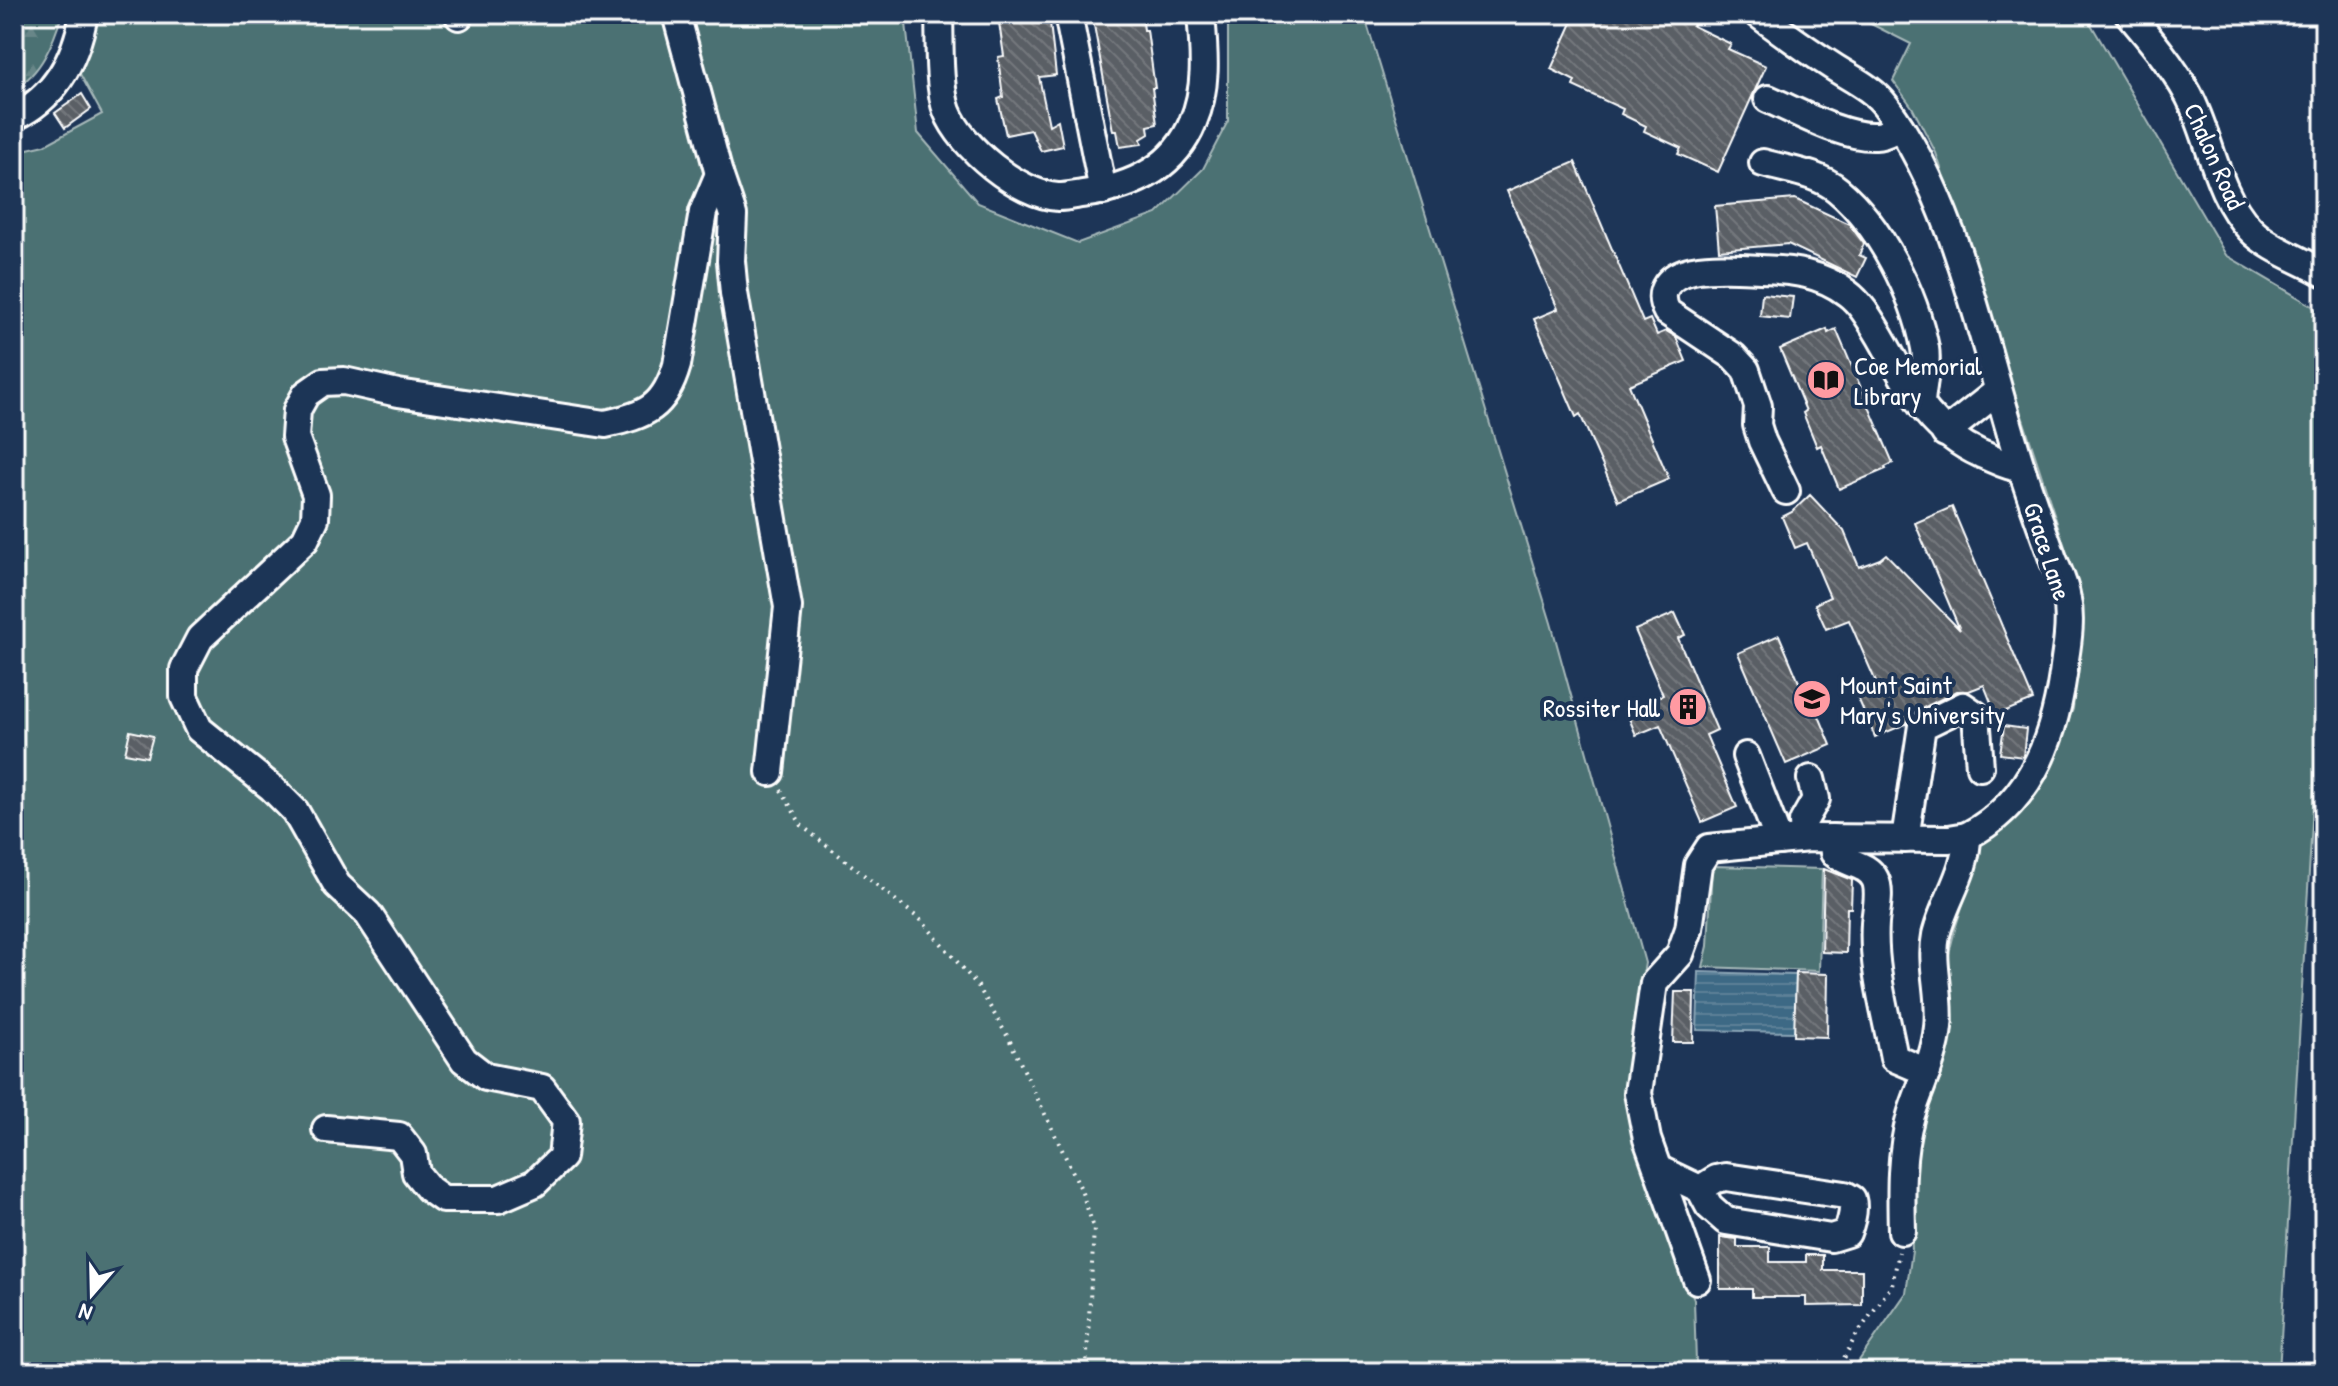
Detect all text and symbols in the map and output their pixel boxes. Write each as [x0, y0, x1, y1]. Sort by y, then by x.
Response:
street label: Chalon Road [2176, 97, 2254, 215]
place label: Coe Memorial Library [1854, 348, 1982, 413]
library icon: Coe Memorial Library [1805, 359, 1847, 401]
street label: Grace Lane [2016, 498, 2080, 604]
place label: Mount Saint Mary's University [1840, 667, 2005, 732]
school or university icon: Mount Saint Mary's University [1791, 678, 1833, 720]
building icon: Rossiter Hall [1667, 686, 1709, 728]
place label: Rossiter Hall [1543, 690, 1661, 725]
north arrow [52, 1254, 132, 1334]
text: N [74, 1297, 96, 1329]

